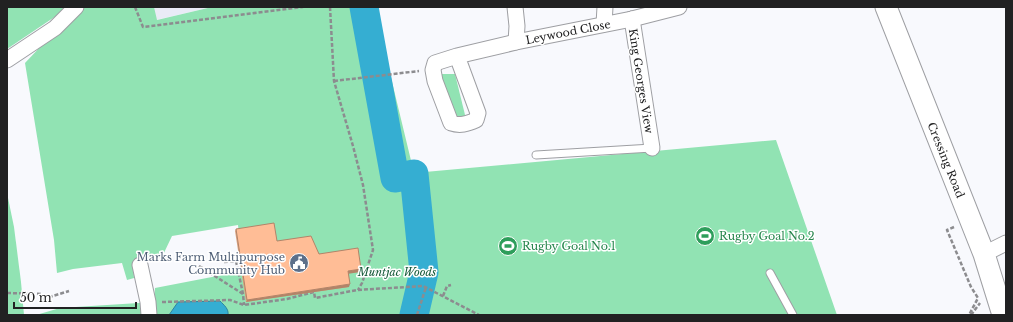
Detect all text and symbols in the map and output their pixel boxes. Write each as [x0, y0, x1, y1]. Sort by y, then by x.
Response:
street label: Leywood Close [524, 17, 612, 47]
street label: King Georges View [626, 27, 656, 135]
street label: Cressing Road [924, 120, 968, 200]
sports icon: Rugby Goal No.2 [694, 225, 716, 247]
place label: Rugby Goal No.2 [719, 229, 815, 243]
sports icon: Rugby Goal No.1 [497, 235, 519, 257]
place label: Rugby Goal No.1 [522, 239, 616, 253]
place label: Marks Farm Multipurpose Community Hub [137, 250, 285, 277]
public building icon: Marks Farm Multipurpose Community Hub [288, 252, 310, 274]
park label: Muntjac Woods [357, 265, 436, 279]
scale bar [14, 284, 136, 310]
text: 50 m [20, 290, 52, 305]

